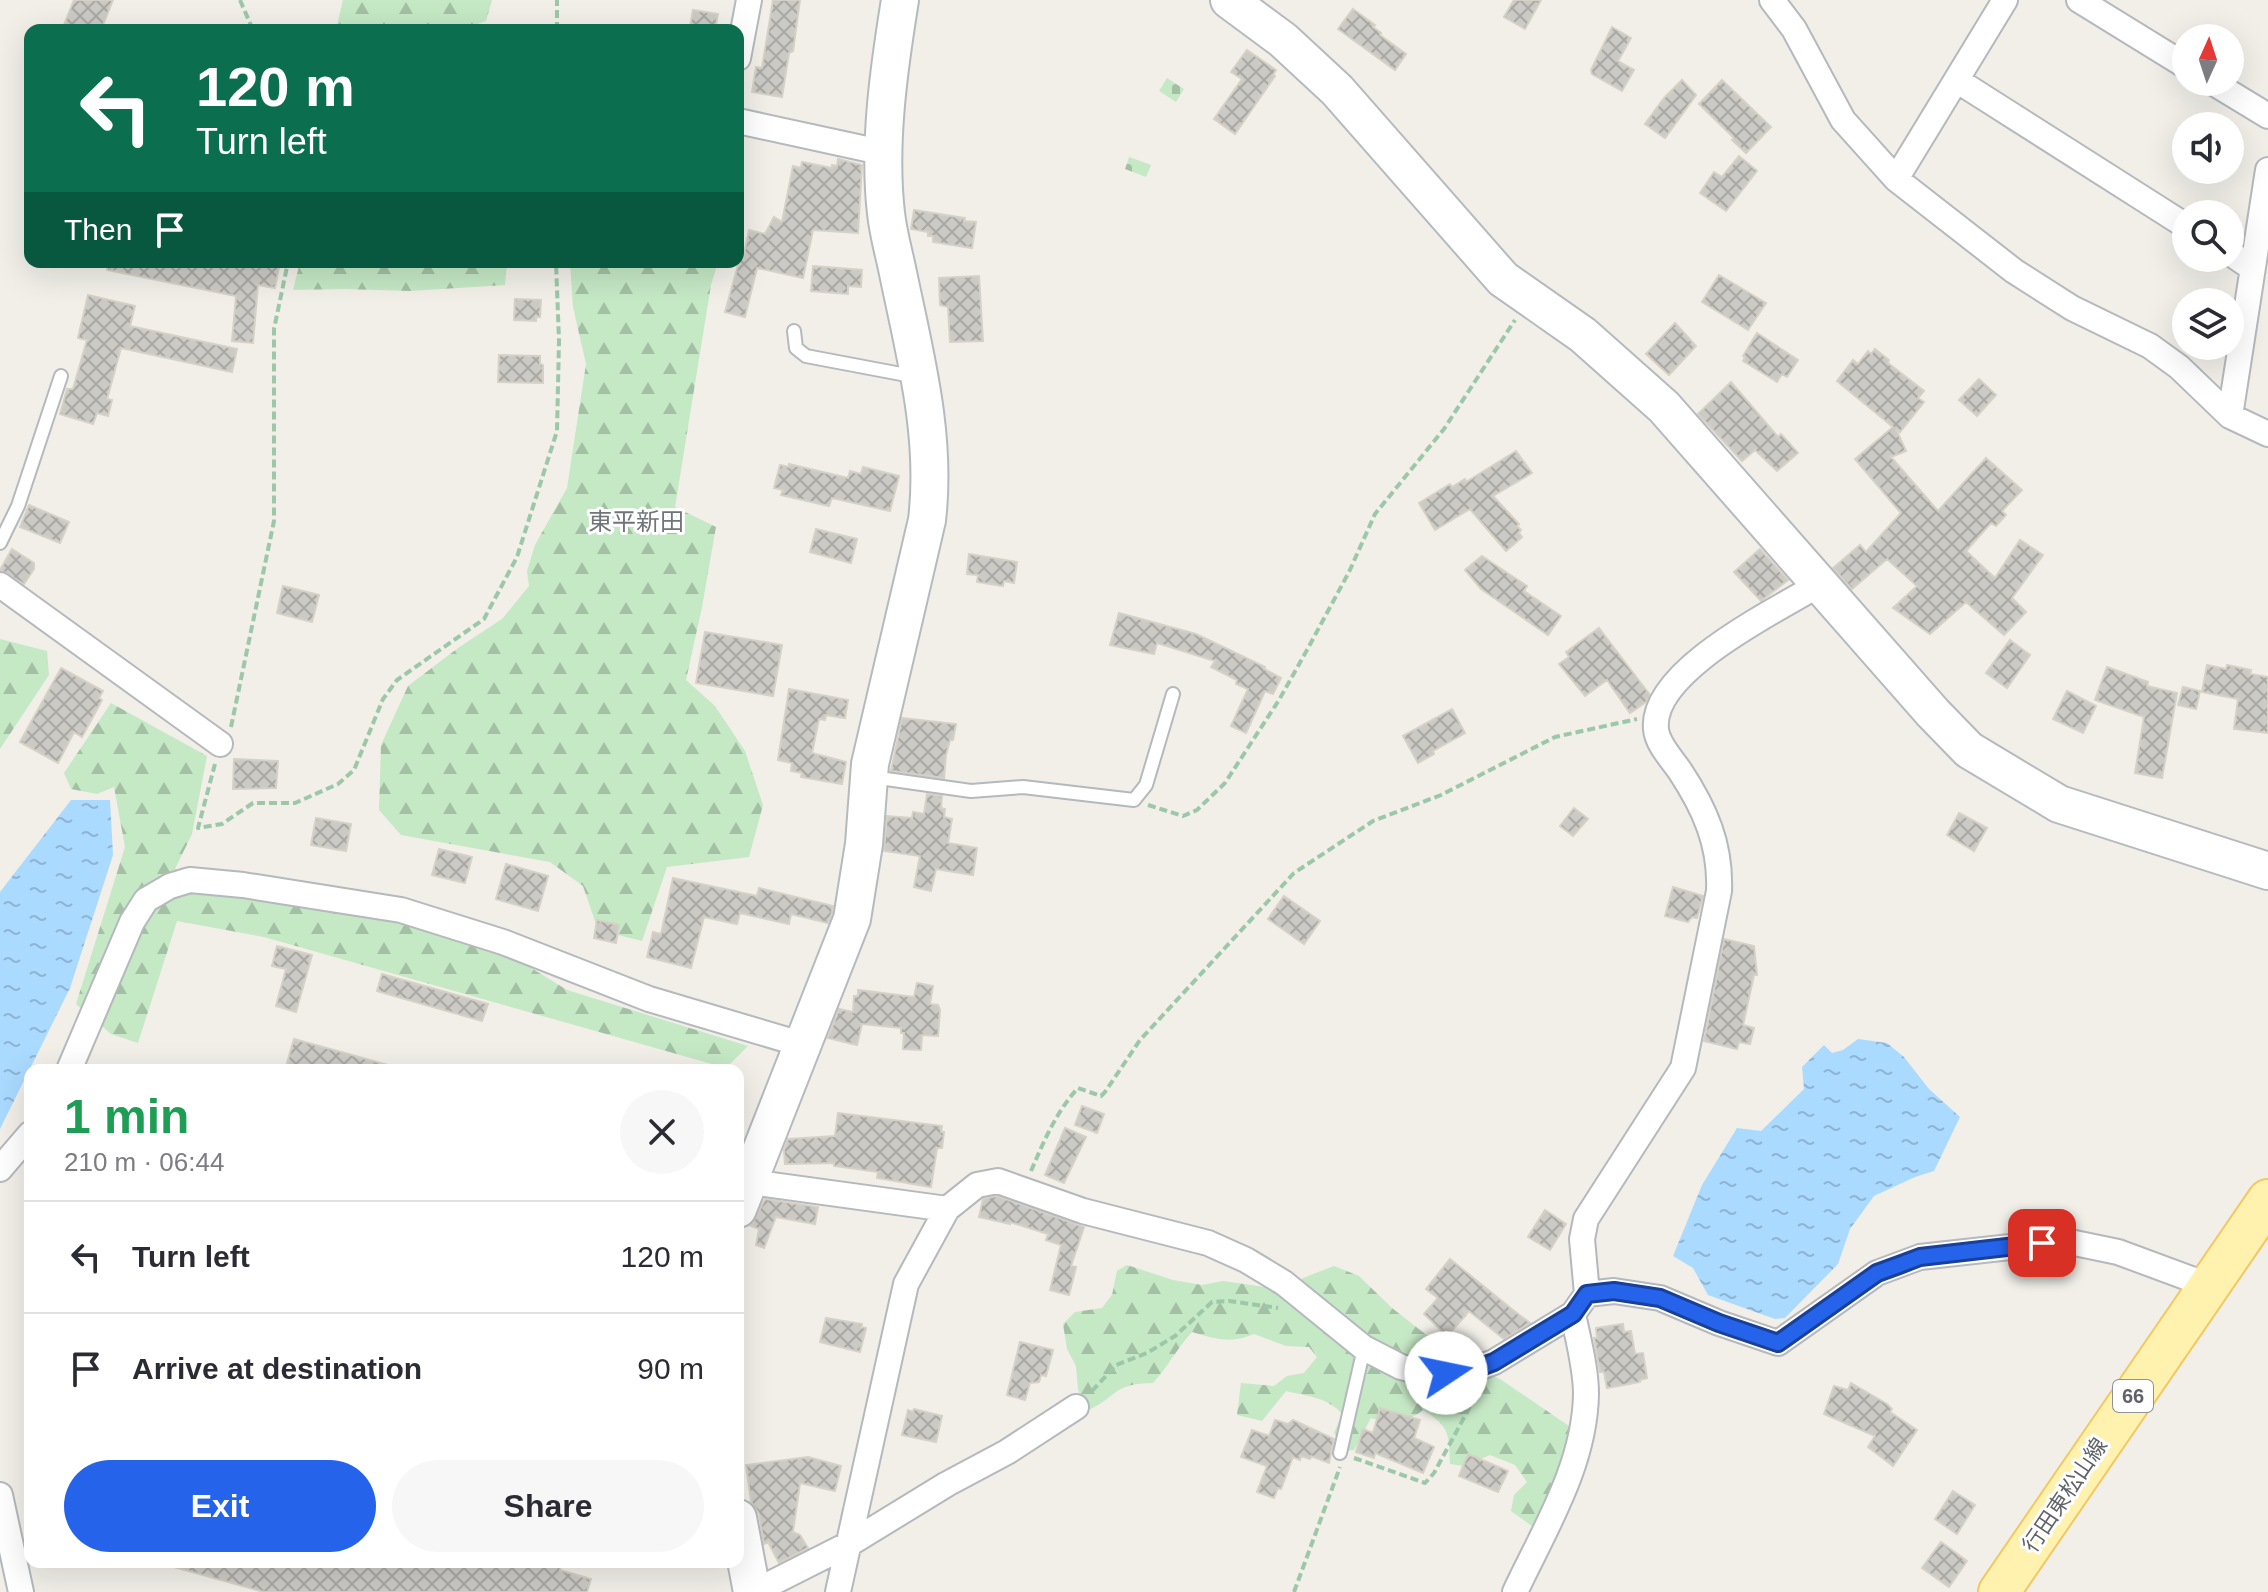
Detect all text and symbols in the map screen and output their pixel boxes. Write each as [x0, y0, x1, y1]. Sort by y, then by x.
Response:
north arrow [2172, 24, 2244, 96]
map controls [2172, 24, 2244, 360]
text: 120 m [196, 55, 355, 118]
icon: left [64, 56, 168, 160]
button: sound [2172, 112, 2244, 184]
text: Turn left [196, 121, 327, 162]
button: search [2172, 200, 2244, 272]
icon: arrive [148, 208, 192, 252]
text: Then [64, 213, 132, 246]
button: layers [2172, 288, 2244, 360]
district label: 東平新田 [588, 508, 684, 535]
text: 1 min [64, 1090, 189, 1143]
button: close [620, 1090, 704, 1174]
text: 210 m · 06:44 [64, 1147, 224, 1177]
pin [2008, 1209, 2076, 1277]
icon: arrive [2020, 1221, 2064, 1265]
icon: left [64, 1235, 108, 1279]
text: Turn left [132, 1240, 250, 1273]
text: 120 m [621, 1240, 704, 1273]
position arrow [1404, 1331, 1488, 1415]
icon: arrive [64, 1347, 108, 1391]
text: Arrive at destination [132, 1352, 422, 1385]
text: 90 m [637, 1352, 704, 1385]
road number: 66 [2113, 1380, 2153, 1412]
street label: 行田東松山線 [2018, 1433, 2112, 1557]
button: Exit [64, 1460, 376, 1552]
button: Share [392, 1460, 704, 1552]

